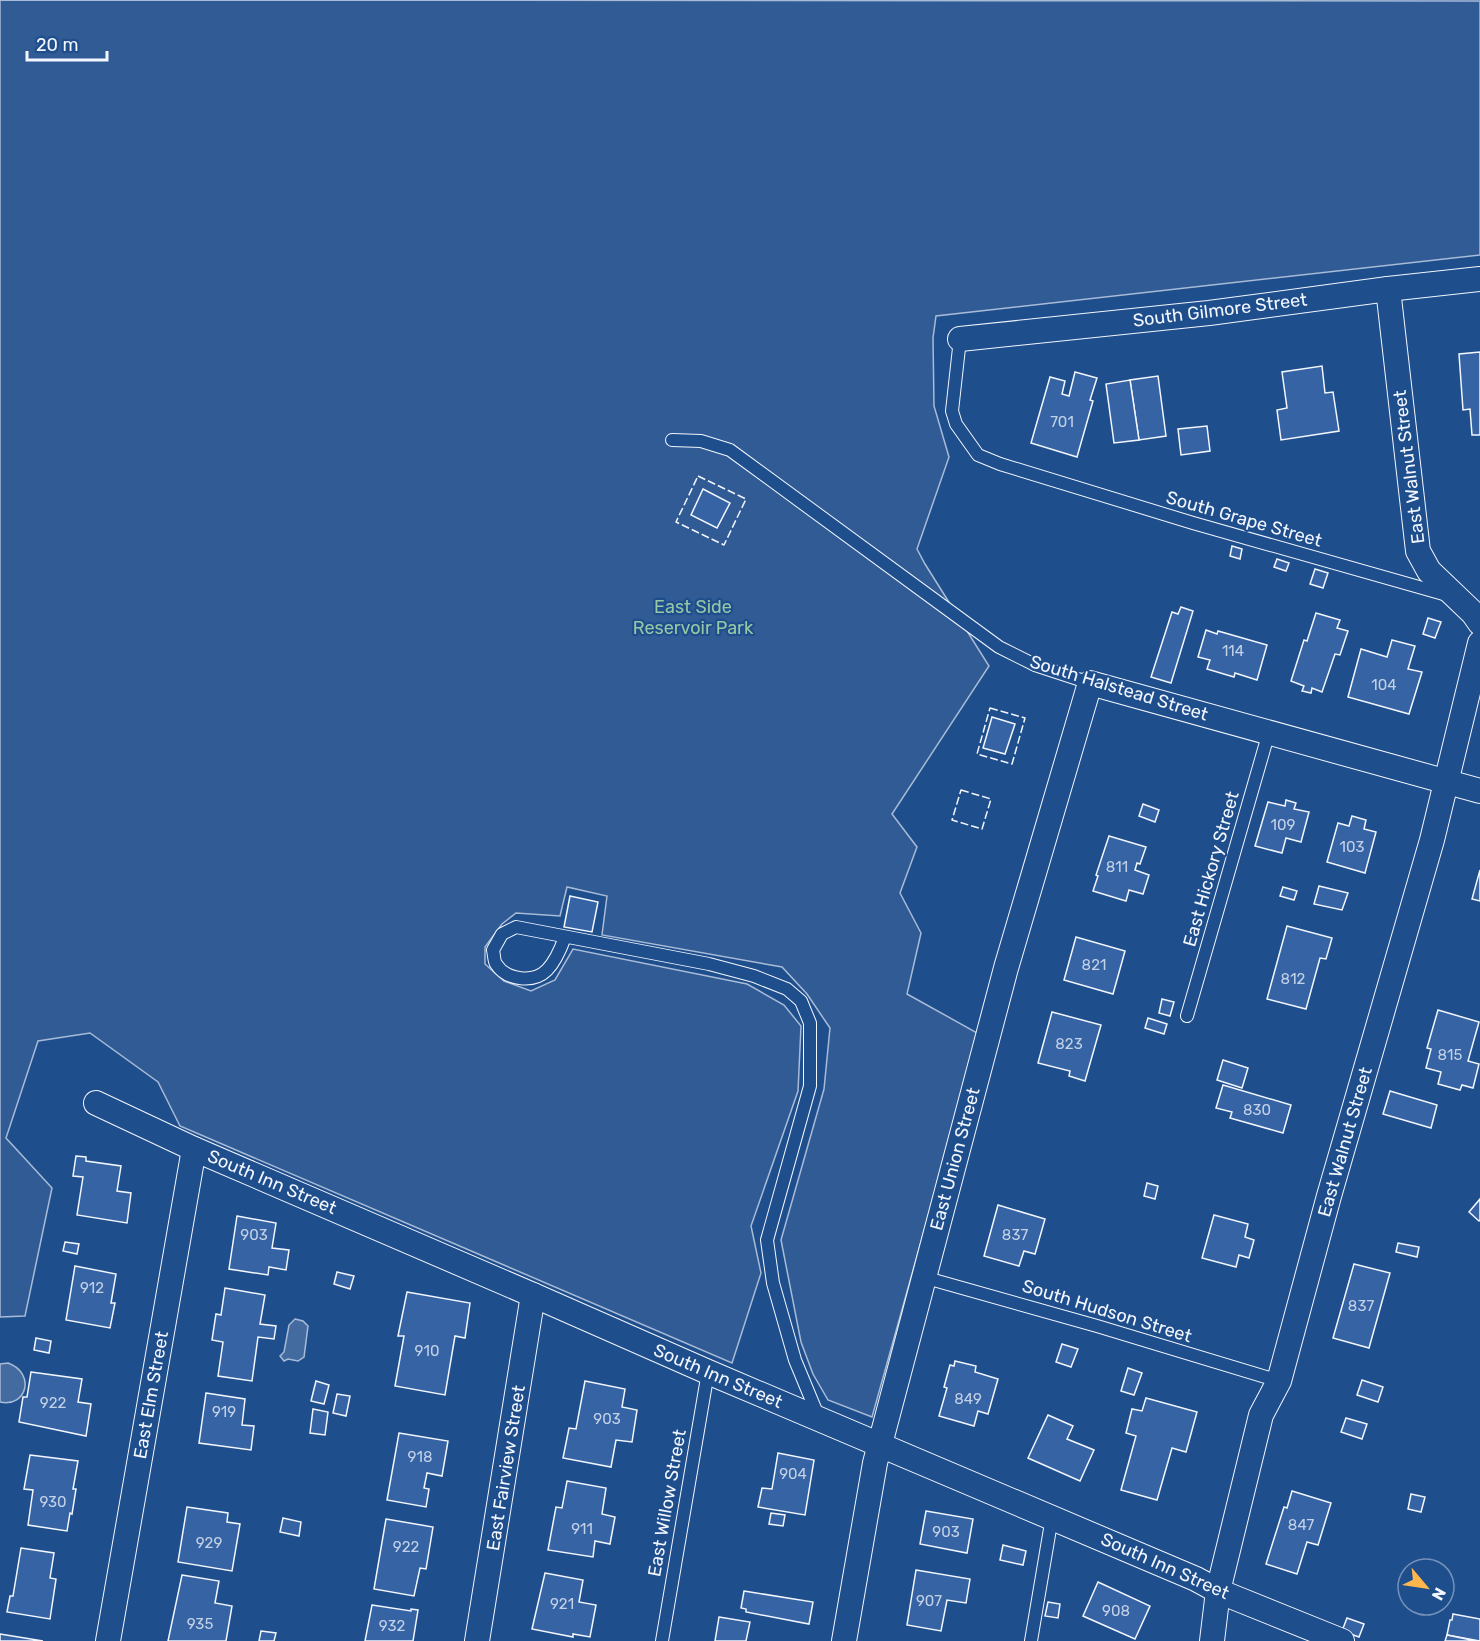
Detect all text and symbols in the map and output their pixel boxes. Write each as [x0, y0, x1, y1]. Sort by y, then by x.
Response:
scale bar [27, 24, 106, 62]
text: 20 m [36, 34, 78, 56]
street label: South Gilmore Street [1132, 288, 1308, 332]
street label: East Walnut Street [1389, 389, 1429, 545]
house number: 701 [1050, 413, 1074, 431]
street label: South Grape Street [1164, 486, 1324, 552]
park label: East Side Reservoir Park [633, 596, 754, 639]
house number: 114 [1222, 642, 1244, 660]
street label: South Halstead Street [1027, 650, 1211, 726]
house number: 104 [1371, 676, 1397, 694]
street label: East Hickory Street [1178, 789, 1244, 949]
house number: 109 [1271, 816, 1296, 834]
house number: 103 [1340, 838, 1364, 856]
house number: 811 [1106, 858, 1128, 876]
house number: 821 [1082, 956, 1106, 974]
house number: 812 [1281, 970, 1306, 988]
house number: 823 [1055, 1035, 1083, 1053]
house number: 815 [1438, 1046, 1463, 1064]
street label: East Walnut Street [1313, 1065, 1377, 1219]
street label: East Union Street [925, 1085, 985, 1233]
house number: 830 [1243, 1101, 1271, 1119]
street label: South Inn Street [204, 1145, 340, 1219]
house number: 903 [240, 1226, 268, 1244]
house number: 837 [1002, 1226, 1028, 1244]
street label: South Hudson Street [1020, 1275, 1194, 1347]
house number: 912 [80, 1279, 104, 1297]
house number: 837 [1348, 1297, 1374, 1315]
street label: East Elm Street [129, 1329, 173, 1461]
street label: South Inn Street [650, 1339, 786, 1413]
house number: 910 [415, 1342, 439, 1360]
street label: East Fairview Street [482, 1384, 530, 1552]
house number: 849 [954, 1390, 982, 1408]
house number: 922 [40, 1394, 66, 1412]
house number: 919 [212, 1403, 236, 1421]
house number: 903 [593, 1410, 621, 1428]
street label: East Willow Street [643, 1428, 691, 1578]
house number: 918 [408, 1448, 432, 1466]
house number: 904 [779, 1465, 807, 1483]
house number: 930 [39, 1493, 67, 1511]
house number: 847 [1288, 1516, 1314, 1534]
house number: 911 [571, 1520, 593, 1538]
house number: 903 [932, 1523, 960, 1541]
street label: South Inn Street [1098, 1528, 1232, 1604]
house number: 929 [196, 1534, 222, 1552]
house number: 922 [393, 1538, 419, 1556]
north arrow [1396, 1557, 1456, 1617]
text: N [1428, 1584, 1450, 1604]
house number: 907 [916, 1592, 942, 1610]
house number: 921 [550, 1595, 574, 1613]
house number: 908 [1102, 1602, 1130, 1620]
house number: 935 [187, 1615, 213, 1633]
house number: 932 [379, 1617, 405, 1635]

